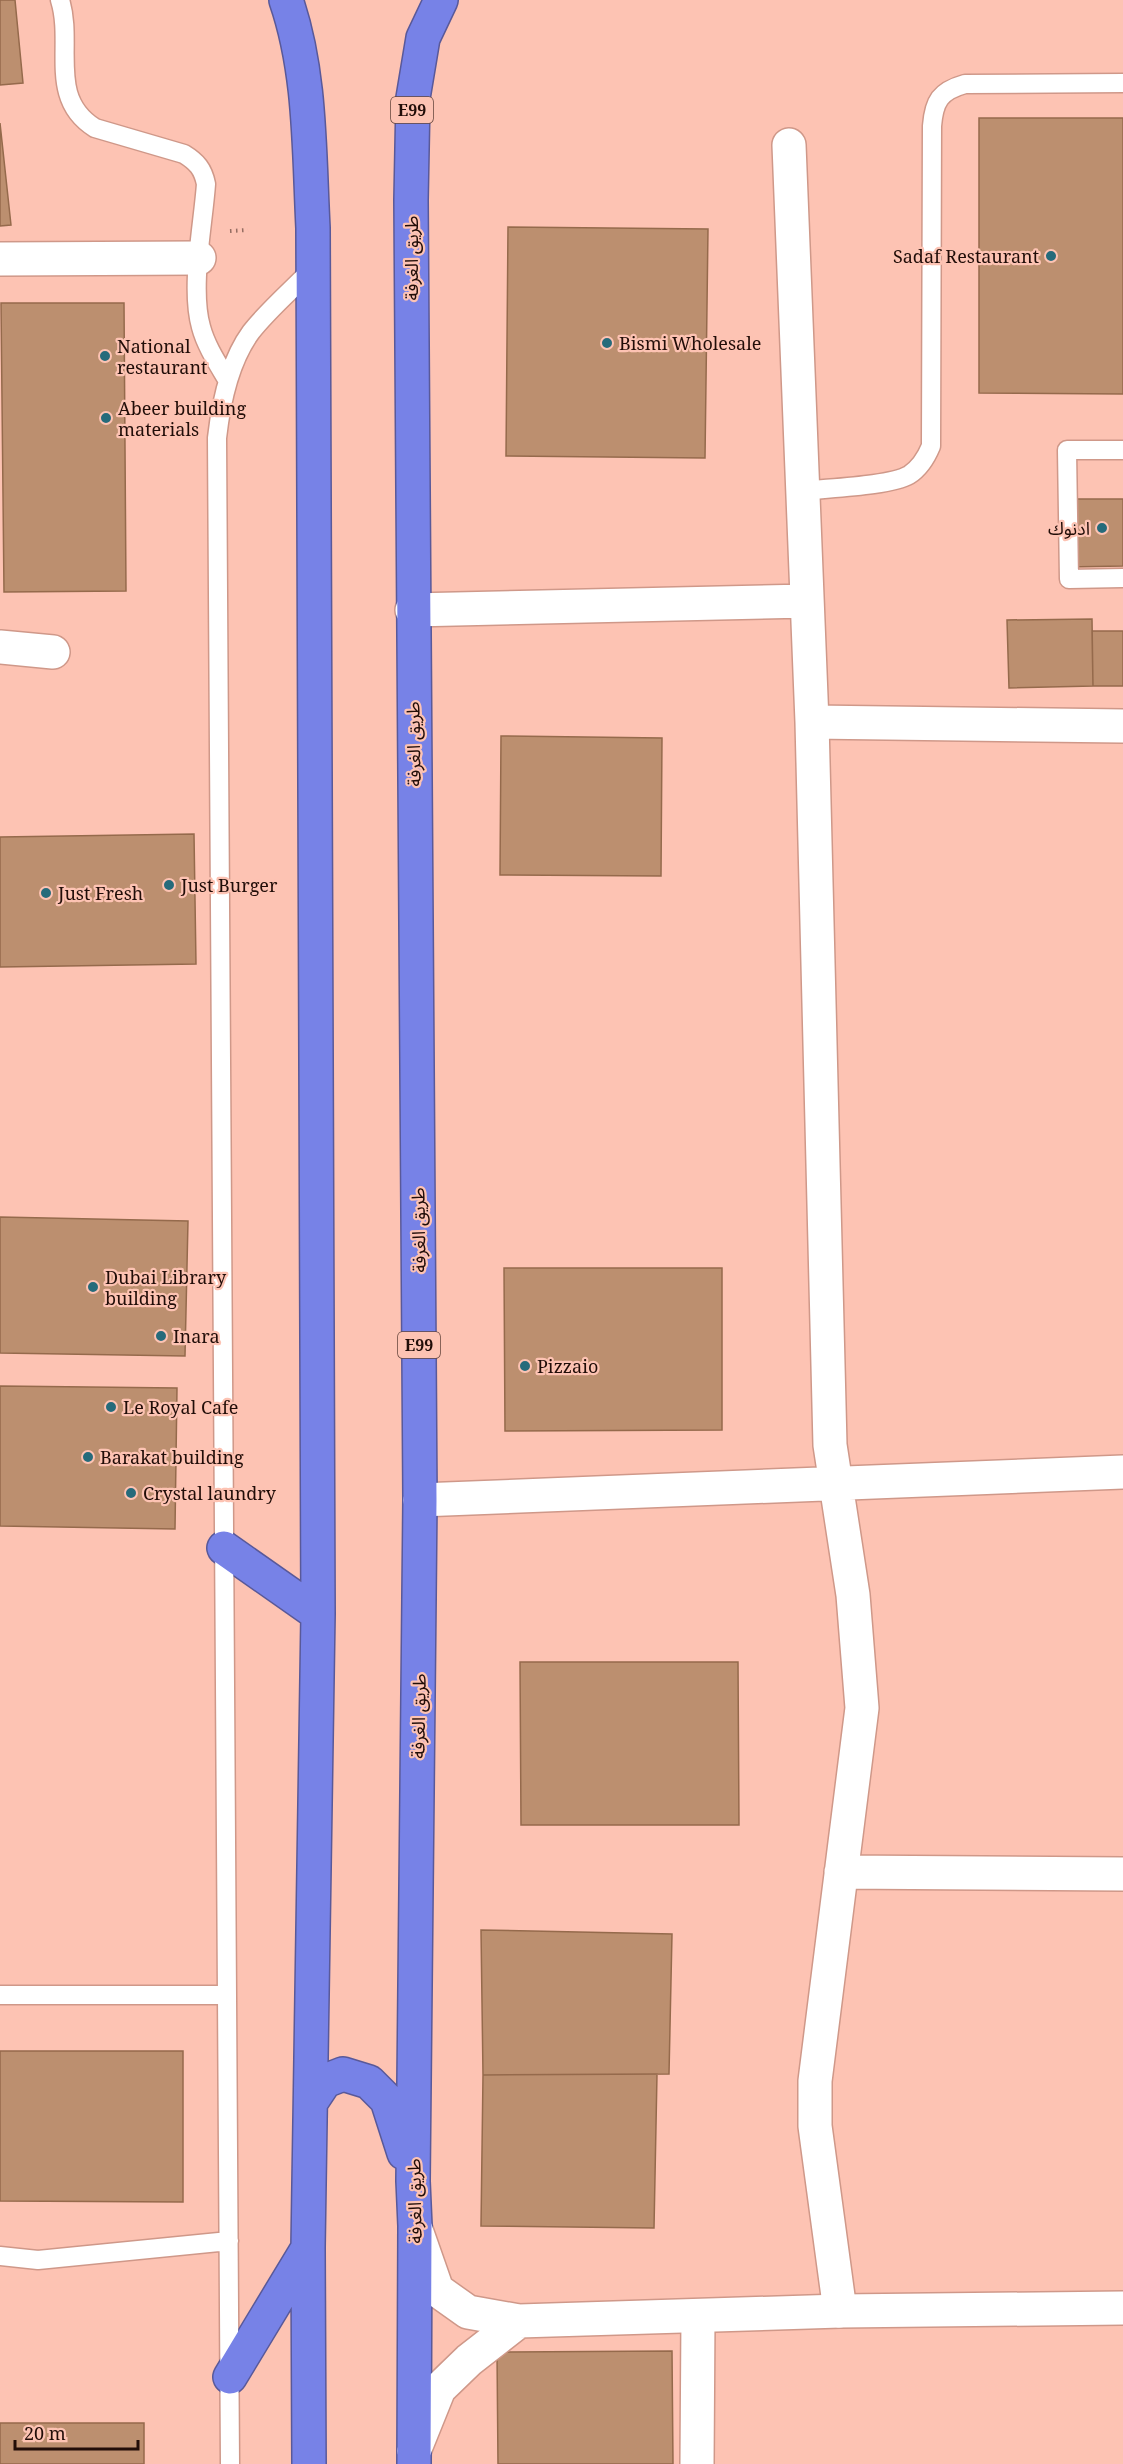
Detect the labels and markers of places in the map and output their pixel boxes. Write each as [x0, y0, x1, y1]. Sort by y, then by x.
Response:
place label: Sadaf Restaurant [893, 244, 1039, 268]
marker: Sadaf Restaurant [1044, 249, 1058, 263]
place label: Bismi Wholesale [619, 331, 761, 355]
place label: National restaurant [117, 334, 207, 379]
marker: Bismi Wholesale [600, 336, 614, 350]
marker: National restaurant [98, 349, 112, 363]
place label: Abeer building materials [118, 396, 246, 441]
marker: Abeer building materials [99, 411, 113, 425]
place label: ادنوك [1048, 516, 1090, 540]
marker: ادنوك [1095, 521, 1109, 535]
place label: Just Burger [180, 873, 278, 897]
marker: Just Burger [162, 878, 176, 892]
place label: Just Fresh [57, 881, 143, 905]
marker: Just Fresh [39, 886, 53, 900]
place label: Dubai Library building [105, 1265, 227, 1310]
marker: Dubai Library building [86, 1280, 100, 1294]
place label: Inara [173, 1324, 220, 1348]
marker: Inara [154, 1329, 168, 1343]
place label: Pizzaio [537, 1354, 598, 1378]
marker: Pizzaio [518, 1359, 532, 1373]
place label: Le Royal Cafe [123, 1395, 238, 1419]
marker: Le Royal Cafe [104, 1400, 118, 1414]
place label: Barakat building [100, 1445, 244, 1469]
marker: Barakat building [81, 1450, 95, 1464]
place label: Crystal laundry [143, 1481, 277, 1505]
marker: Crystal laundry [124, 1486, 138, 1500]

